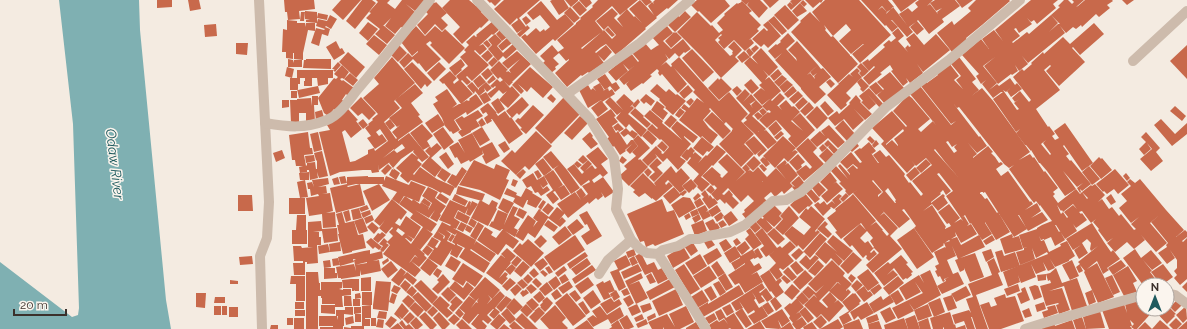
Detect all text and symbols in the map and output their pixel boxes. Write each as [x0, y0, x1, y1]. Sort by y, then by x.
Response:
water label: Odaw River [103, 128, 127, 202]
north arrow [1135, 277, 1175, 317]
text: N [1151, 281, 1159, 294]
scale bar [14, 291, 66, 317]
text: 20 m [20, 298, 48, 312]

